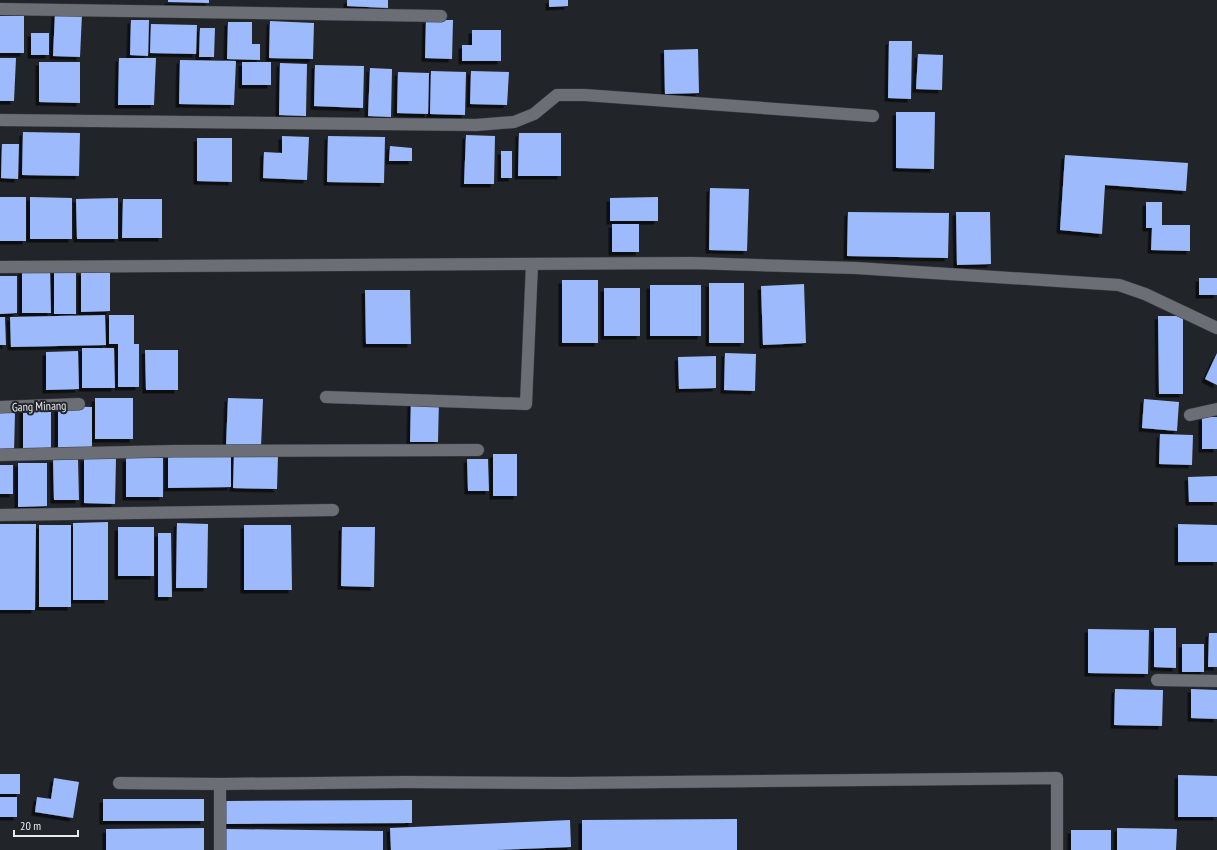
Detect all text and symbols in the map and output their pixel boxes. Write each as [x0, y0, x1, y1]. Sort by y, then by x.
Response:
street label: Gang Minang [12, 398, 66, 414]
scale bar [14, 812, 78, 838]
text: 20 m [20, 818, 41, 833]

